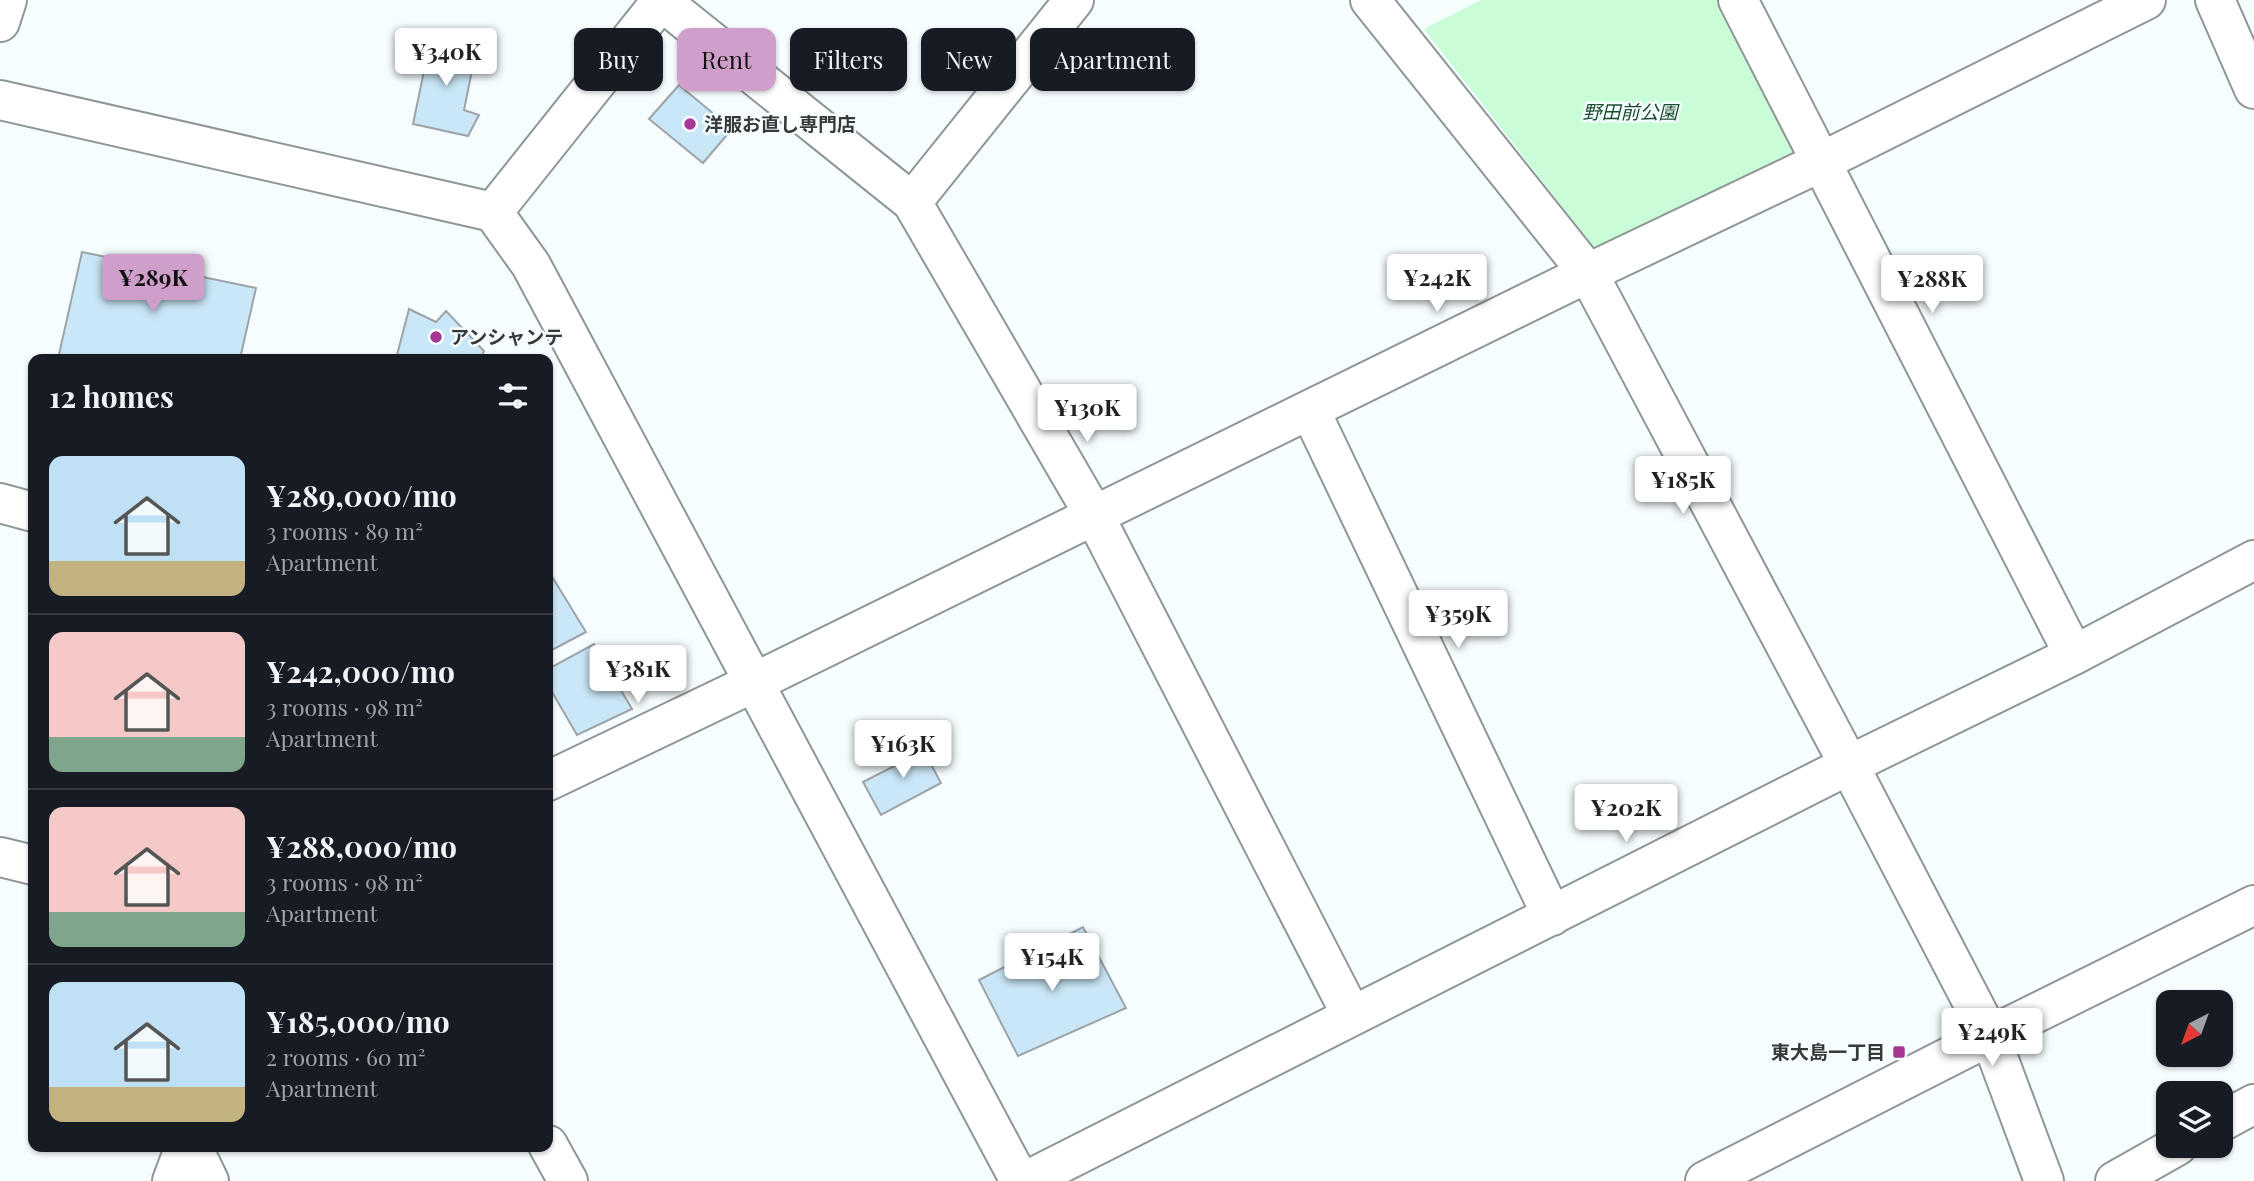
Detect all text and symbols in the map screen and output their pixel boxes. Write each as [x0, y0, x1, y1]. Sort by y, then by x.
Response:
pin: ¥340K [397, 28, 495, 88]
chip: Buy [574, 28, 663, 91]
chip: Rent [677, 28, 776, 91]
chip: Filters [790, 28, 907, 91]
chip: New [921, 28, 1016, 91]
chip: Apartment [1030, 28, 1195, 91]
text: ¥340K [411, 35, 481, 66]
park label: 野田前公園 [1582, 98, 1680, 124]
place label: 洋服お直し専門店 [704, 110, 856, 136]
marker: 洋服お直し専門店 [682, 116, 698, 132]
pin: ¥289K [104, 254, 202, 314]
pin: ¥242K [1388, 254, 1486, 314]
pin: ¥288K [1883, 256, 1981, 315]
text: ¥289K [118, 261, 188, 292]
text: ¥242K [1403, 261, 1471, 292]
text: ¥288K [1897, 262, 1967, 293]
place label: アンシャンテ [450, 323, 563, 349]
marker: アンシャンテ [428, 329, 444, 345]
text: 12 homes [49, 376, 174, 416]
icon: filters [494, 377, 532, 415]
pin: ¥130K [1038, 384, 1136, 444]
text: ¥130K [1054, 391, 1120, 422]
pin: ¥185K [1634, 456, 1732, 516]
text: ¥185K [1651, 463, 1715, 494]
text: ¥289,000/mo [266, 475, 457, 515]
icon: home [105, 484, 189, 568]
text: 3 rooms · 89 m² [266, 515, 423, 546]
text: Apartment [266, 546, 378, 577]
pin: ¥359K [1409, 590, 1507, 650]
text: ¥359K [1425, 597, 1491, 628]
pin: ¥381K [589, 646, 687, 705]
text: ¥242,000/mo [266, 651, 455, 691]
text: ¥381K [606, 652, 670, 683]
icon: home [105, 660, 189, 744]
text: 3 rooms · 98 m² [266, 691, 423, 722]
pin: ¥163K [854, 720, 952, 780]
text: Apartment [266, 722, 378, 753]
text: ¥163K [871, 727, 935, 758]
pin: ¥202K [1577, 784, 1675, 844]
text: ¥202K [1591, 791, 1661, 822]
text: ¥288,000/mo [266, 826, 457, 866]
icon: home [105, 835, 189, 919]
text: 3 rooms · 98 m² [266, 866, 423, 897]
text: Apartment [266, 897, 378, 928]
pin: ¥154K [1003, 934, 1101, 993]
text: ¥154K [1020, 940, 1084, 971]
north arrow [2156, 990, 2233, 1068]
map controls [2156, 990, 2233, 1158]
text: ¥185,000/mo [266, 1001, 450, 1041]
pin: ¥249K [1943, 1009, 2041, 1068]
icon: home [105, 1010, 189, 1094]
text: ¥249K [1958, 1015, 2026, 1046]
place label: 東大島一丁目 [1771, 1038, 1885, 1064]
text: 2 rooms · 60 m² [266, 1041, 426, 1072]
marker: 東大島一丁目 [1891, 1044, 1907, 1060]
text: Apartment [266, 1072, 378, 1103]
button: layers [2156, 1081, 2233, 1158]

